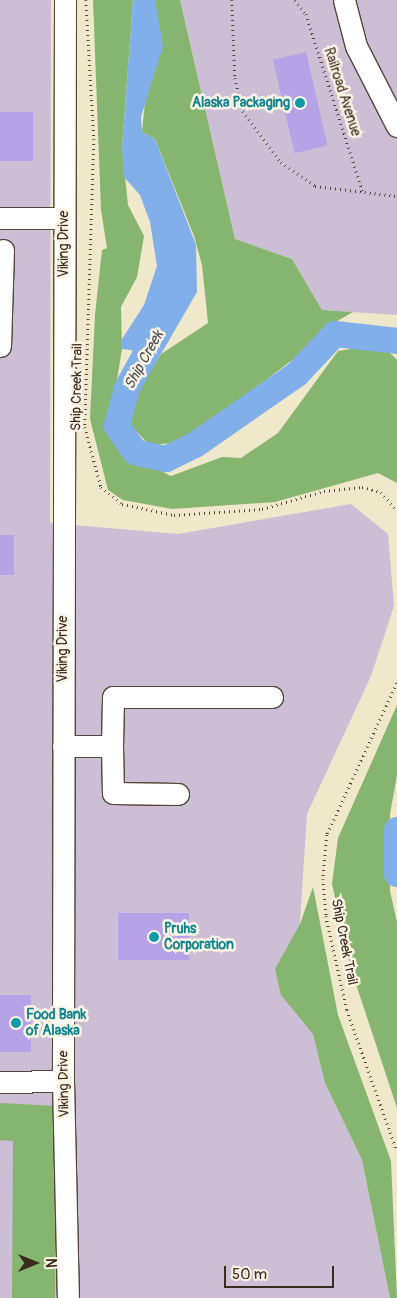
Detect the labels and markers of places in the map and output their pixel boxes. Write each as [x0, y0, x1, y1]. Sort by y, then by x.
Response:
place label: Alaska Packaging [192, 95, 290, 111]
marker: Alaska Packaging [294, 97, 306, 109]
place label: Pruhs Corporation [164, 921, 234, 954]
marker: Pruhs Corporation [148, 931, 160, 943]
place label: Food Bank of Alaska [26, 1007, 86, 1040]
marker: Food Bank of Alaska [10, 1017, 22, 1029]

